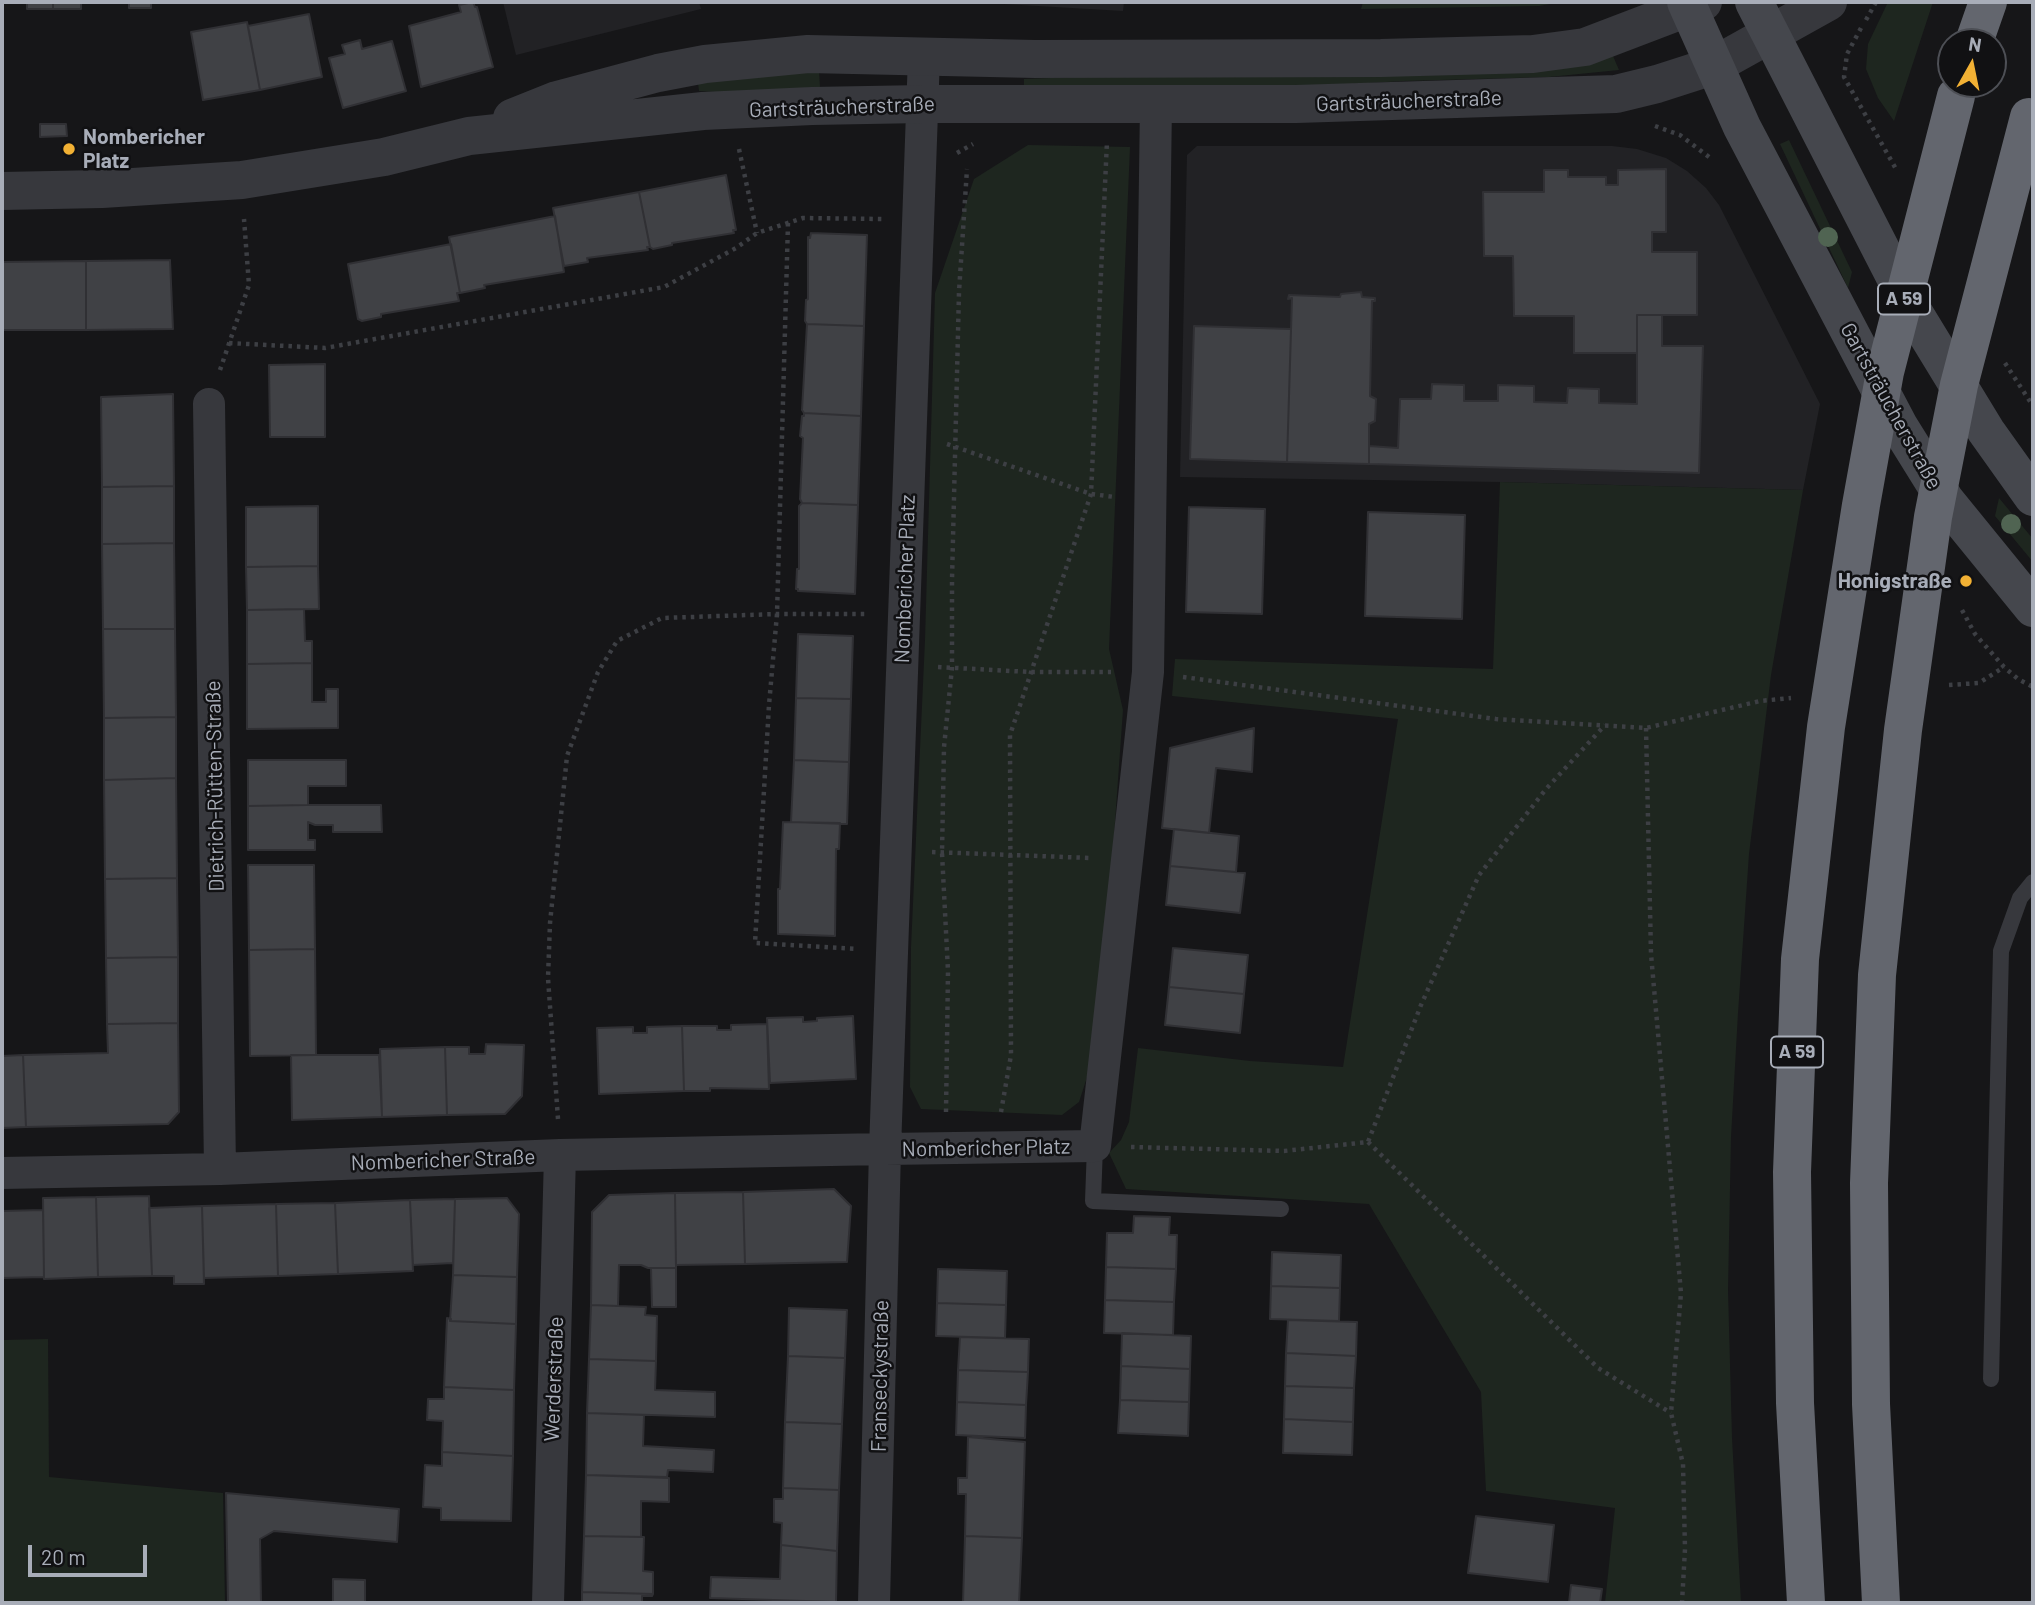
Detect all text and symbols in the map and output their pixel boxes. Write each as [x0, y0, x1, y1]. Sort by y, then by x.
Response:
north arrow [1937, 28, 2007, 98]
text: N [1967, 31, 1983, 56]
street label: Gartsträucherstraße [1316, 85, 1502, 117]
street label: Gartsträucherstraße [749, 91, 935, 123]
place label: Nombericher Platz [83, 124, 205, 174]
marker: Nombericher Platz [61, 141, 77, 157]
road number: A 59 [1878, 284, 1930, 314]
street label: Gartsträucherstraße [1835, 318, 1947, 494]
street label: Nombericher Platz [889, 494, 921, 664]
place label: Honigstraße [1838, 568, 1952, 594]
marker: Honigstraße [1958, 573, 1974, 589]
street label: Dietrich-Rütten-Straße [201, 680, 229, 892]
road number: A 59 [1771, 1036, 1823, 1068]
street label: Nombericher Platz [902, 1134, 1070, 1162]
street label: Nombericher Straße [350, 1144, 536, 1176]
street label: Franseckystraße [866, 1300, 894, 1452]
street label: Werderstraße [539, 1316, 569, 1442]
scale bar [32, 1532, 150, 1576]
text: 20 m [41, 1544, 86, 1569]

